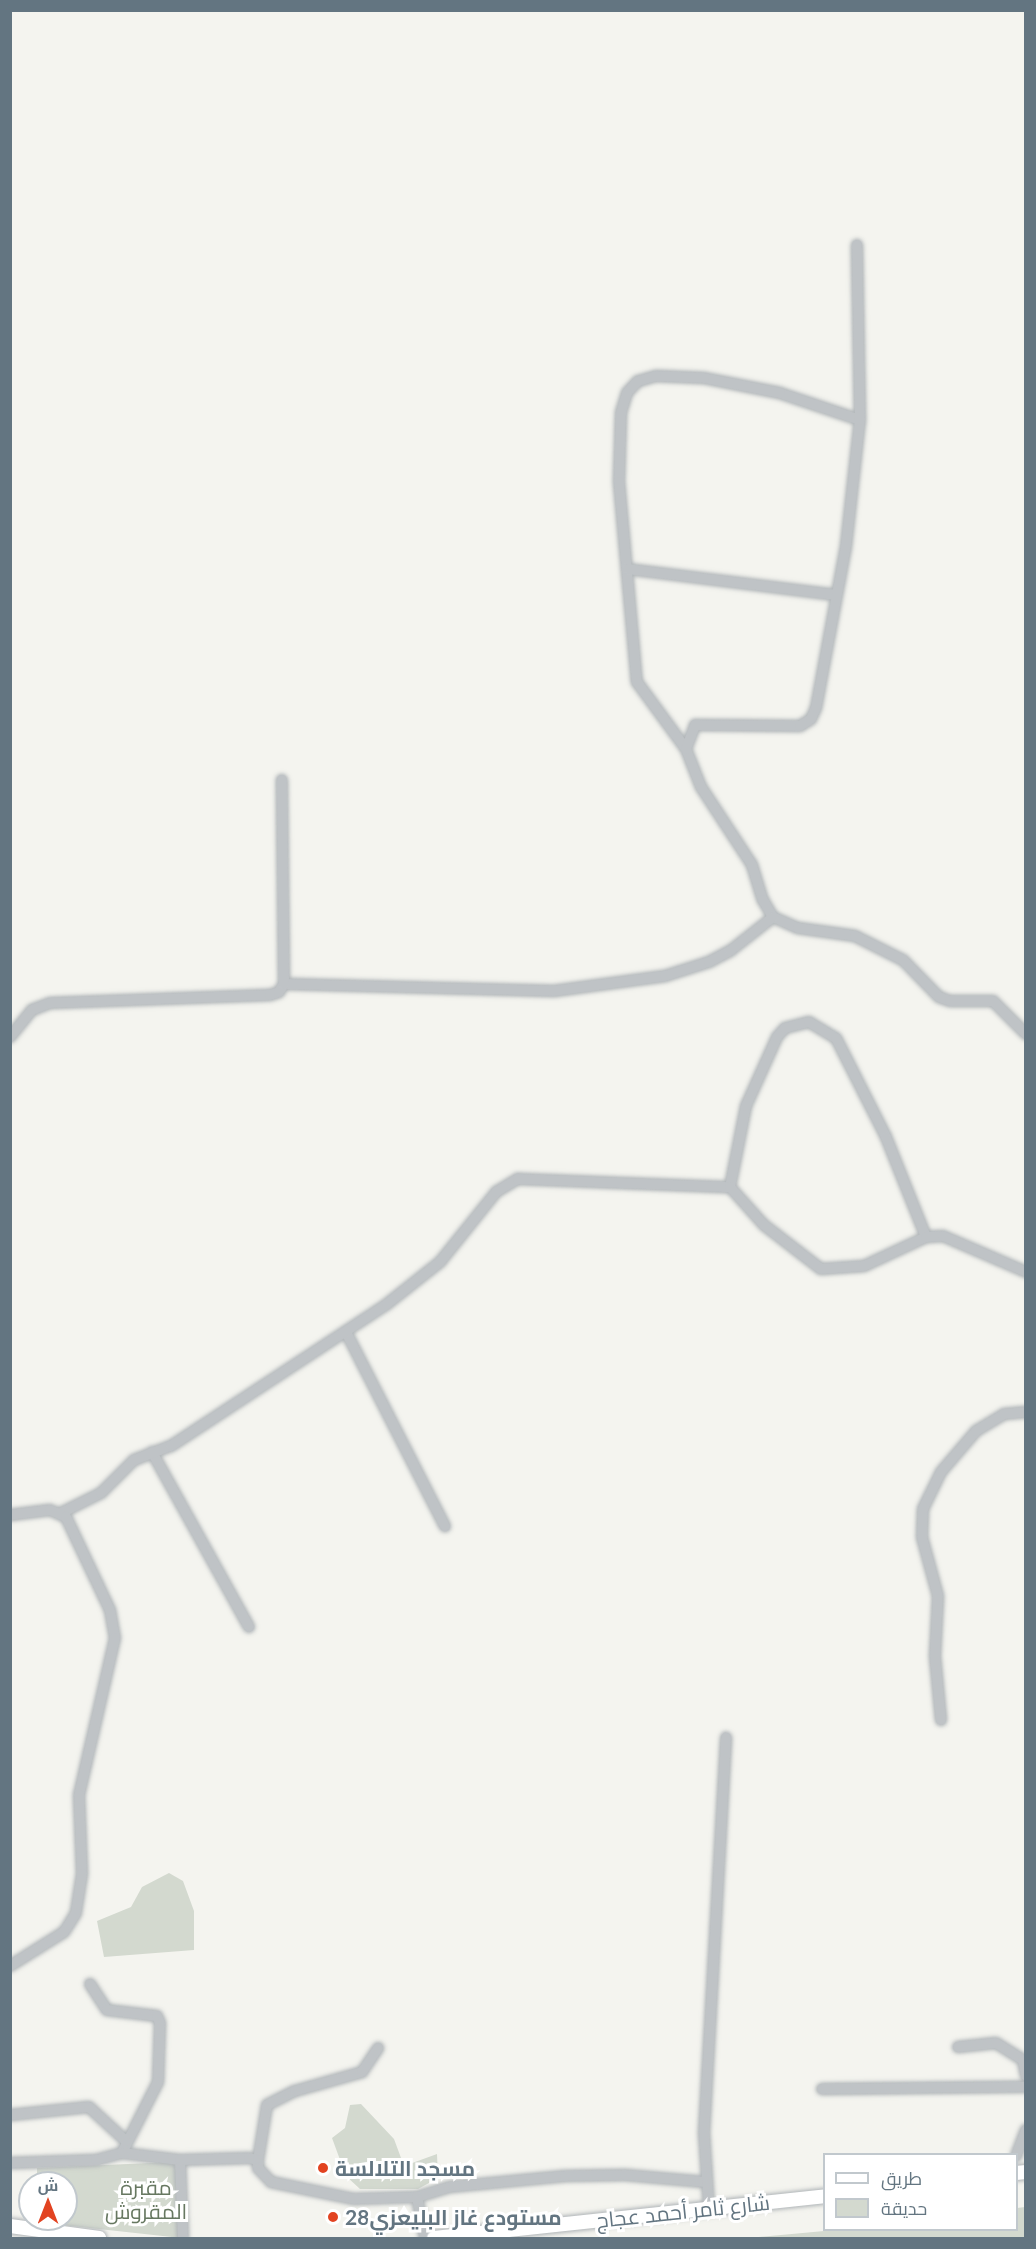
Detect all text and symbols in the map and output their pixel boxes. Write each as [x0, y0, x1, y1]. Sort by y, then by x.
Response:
legend [823, 2153, 1018, 2231]
place label: مسجد التلالسة [335, 2155, 475, 2181]
marker: مسجد التلالسة [316, 2161, 330, 2175]
text: طريق [881, 2167, 922, 2189]
north arrow [18, 2171, 78, 2231]
park label: مقبرة المقروش [105, 2174, 187, 2224]
text: ش [38, 2175, 58, 2194]
street label: شارع ثامر أحمد عجاج [595, 2189, 771, 2233]
text: حديقة [881, 2197, 927, 2219]
place label: 28مستودع غاز البليعزي [345, 2204, 562, 2230]
marker: 28مستودع غاز البليعزي [326, 2210, 340, 2224]

